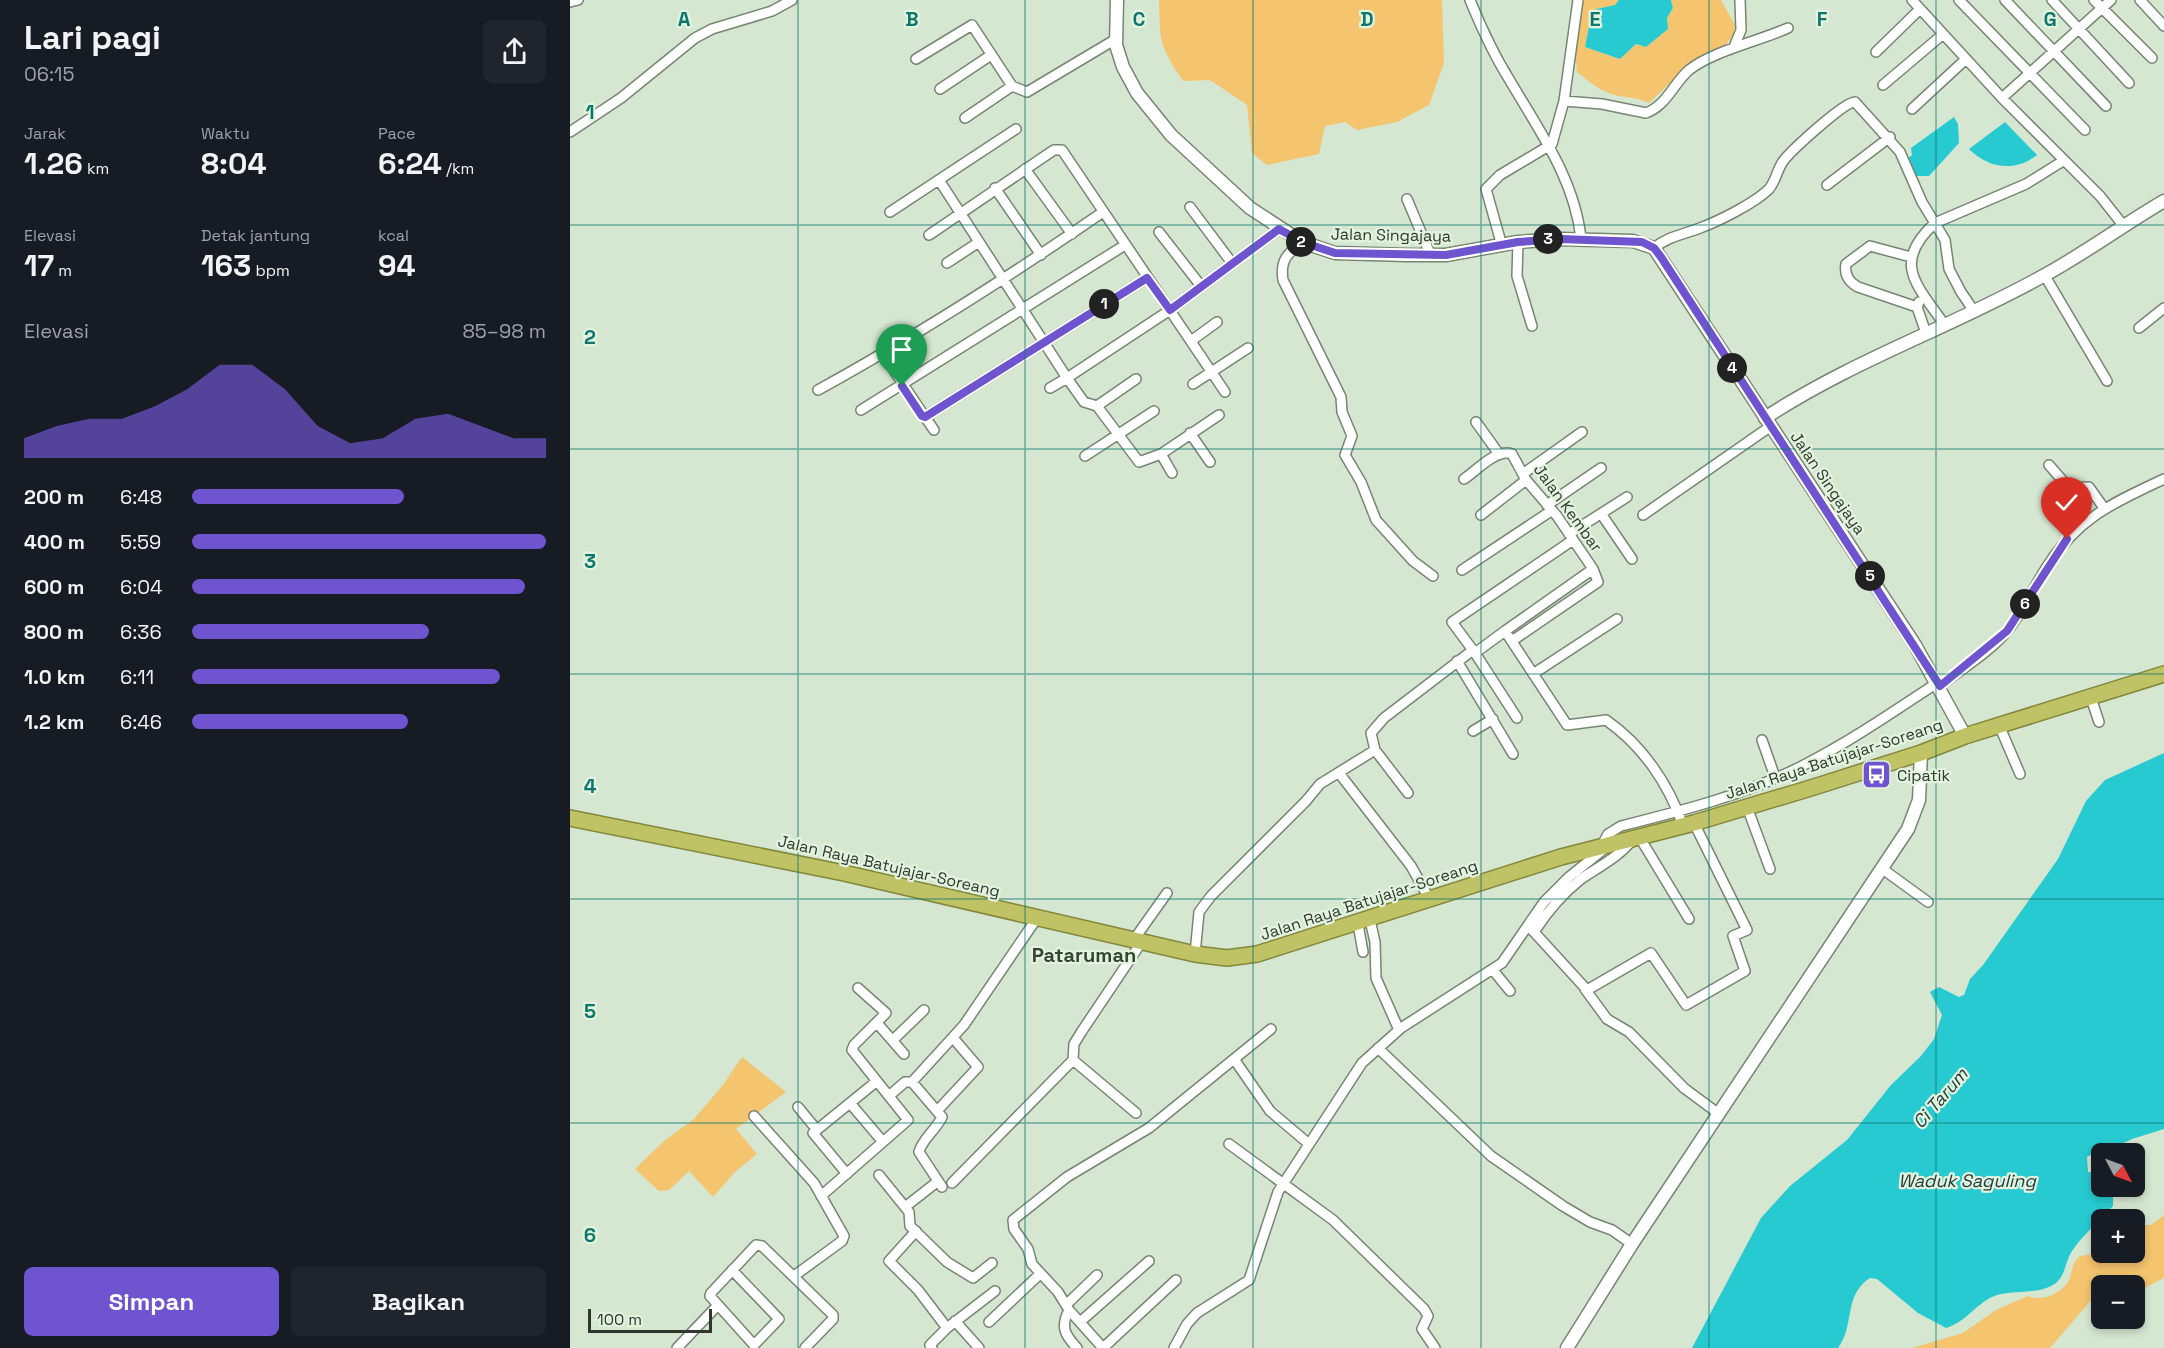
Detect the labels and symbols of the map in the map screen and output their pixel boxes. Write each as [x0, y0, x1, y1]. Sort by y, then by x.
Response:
text: A [678, 6, 691, 32]
text: B [905, 6, 919, 32]
text: C [1133, 6, 1146, 32]
text: D [1360, 6, 1374, 32]
text: E [1589, 6, 1601, 32]
text: F [1817, 6, 1828, 32]
text: G [2043, 6, 2057, 32]
text: 1 [585, 99, 595, 125]
street label: Jalan Singajaya [1331, 223, 1451, 247]
pin: 3 [1533, 224, 1563, 254]
pin: 2 [1286, 227, 1316, 257]
pin: 1 [1089, 289, 1119, 319]
text: 2 [584, 324, 596, 350]
pin [876, 324, 927, 386]
pin: 4 [1717, 353, 1747, 383]
street label: Jalan Singajaya [1786, 427, 1870, 539]
street label: Jalan Kembar [1529, 460, 1607, 556]
pin [2041, 477, 2092, 539]
text: 3 [584, 548, 596, 574]
pin: 5 [1855, 561, 1885, 591]
pin: 6 [2010, 589, 2040, 619]
street label: Jalan Raya Batujajar-Soreang [1723, 714, 1945, 804]
bus stop icon: Cipatik [1860, 759, 1892, 791]
place label: Cipatik [1897, 765, 1950, 786]
text: 4 [584, 773, 597, 799]
street label: Jalan Raya Batujajar-Soreang [776, 830, 1002, 902]
street label: Jalan Raya Batujajar-Soreang [1258, 855, 1480, 945]
district label: Pataruman [1032, 942, 1136, 968]
text: 5 [584, 998, 596, 1024]
water label: Ci Tarum [1907, 1063, 1973, 1133]
north arrow [2091, 1143, 2145, 1197]
water label: Waduk Saguling [1898, 1169, 2037, 1192]
text: 6 [584, 1222, 596, 1248]
scale bar [588, 1306, 712, 1334]

